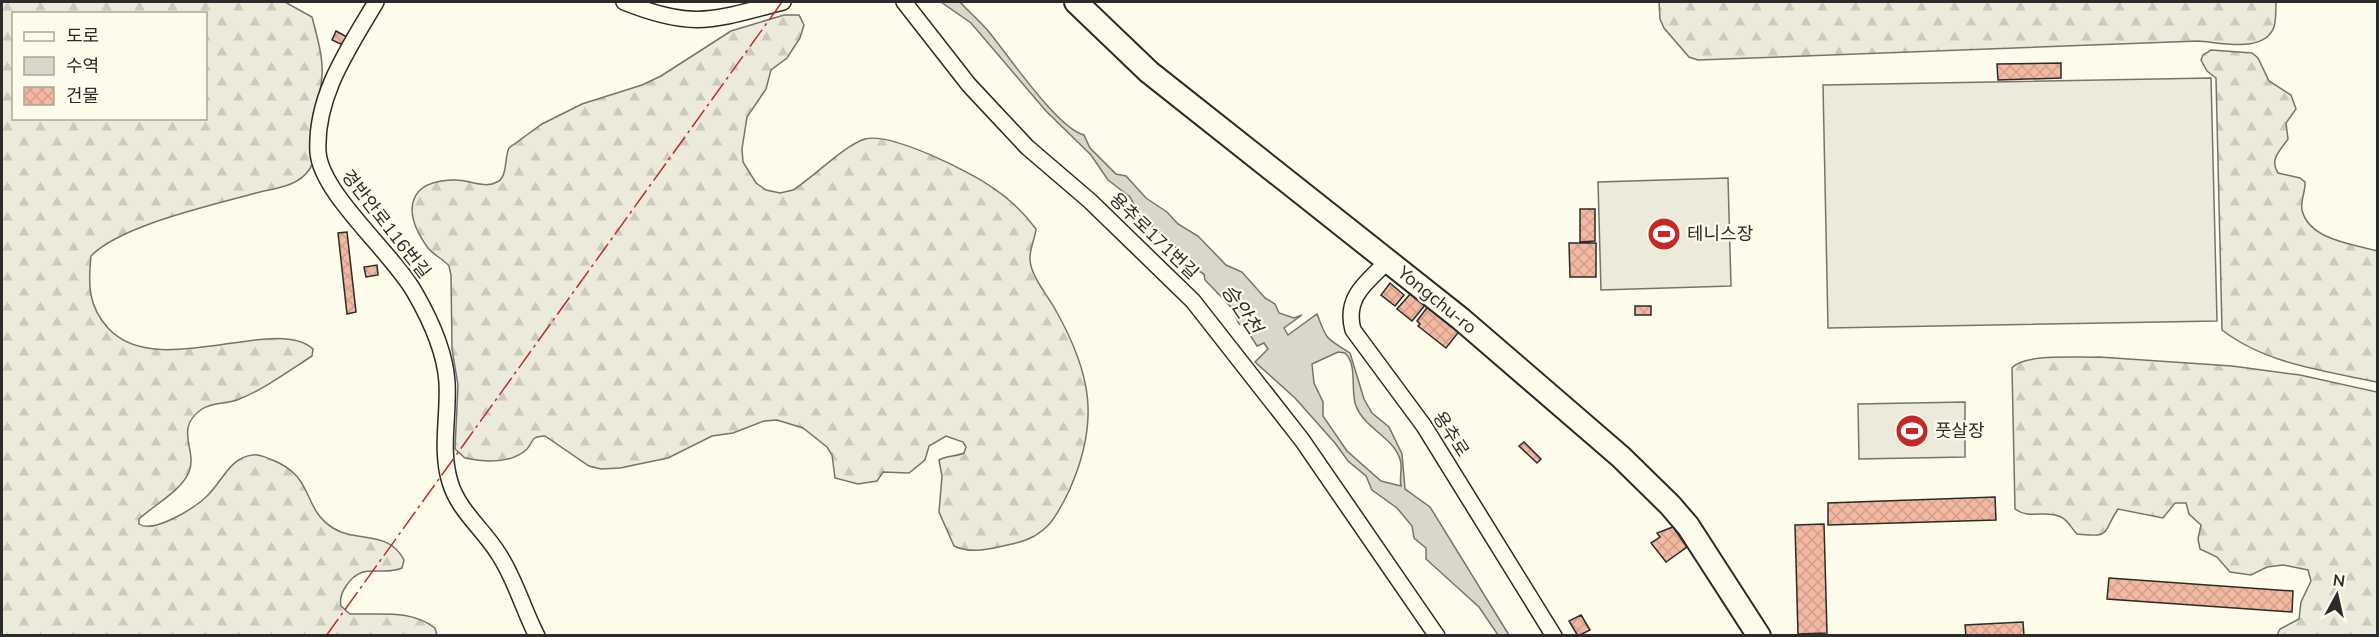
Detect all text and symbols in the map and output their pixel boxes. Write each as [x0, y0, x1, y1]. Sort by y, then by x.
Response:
legend [12, 12, 207, 120]
text: 도로 [66, 24, 99, 47]
text: 수역 [66, 54, 99, 77]
text: 건물 [66, 84, 99, 107]
street label: 경반안로116번길 [337, 165, 436, 283]
street label: 용추로171번길 [1105, 187, 1204, 284]
sports icon: 테니스장 [1646, 216, 1682, 252]
place label: 테니스장 [1687, 222, 1753, 245]
street label: Yongchu-ro [1392, 260, 1482, 339]
water label: 승안천 [1217, 279, 1270, 341]
street label: 용추로 [1428, 407, 1475, 461]
sports icon: 풋살장 [1894, 413, 1930, 449]
place label: 풋살장 [1935, 419, 1985, 442]
north arrow [2307, 565, 2367, 625]
text: N [2332, 569, 2346, 591]

